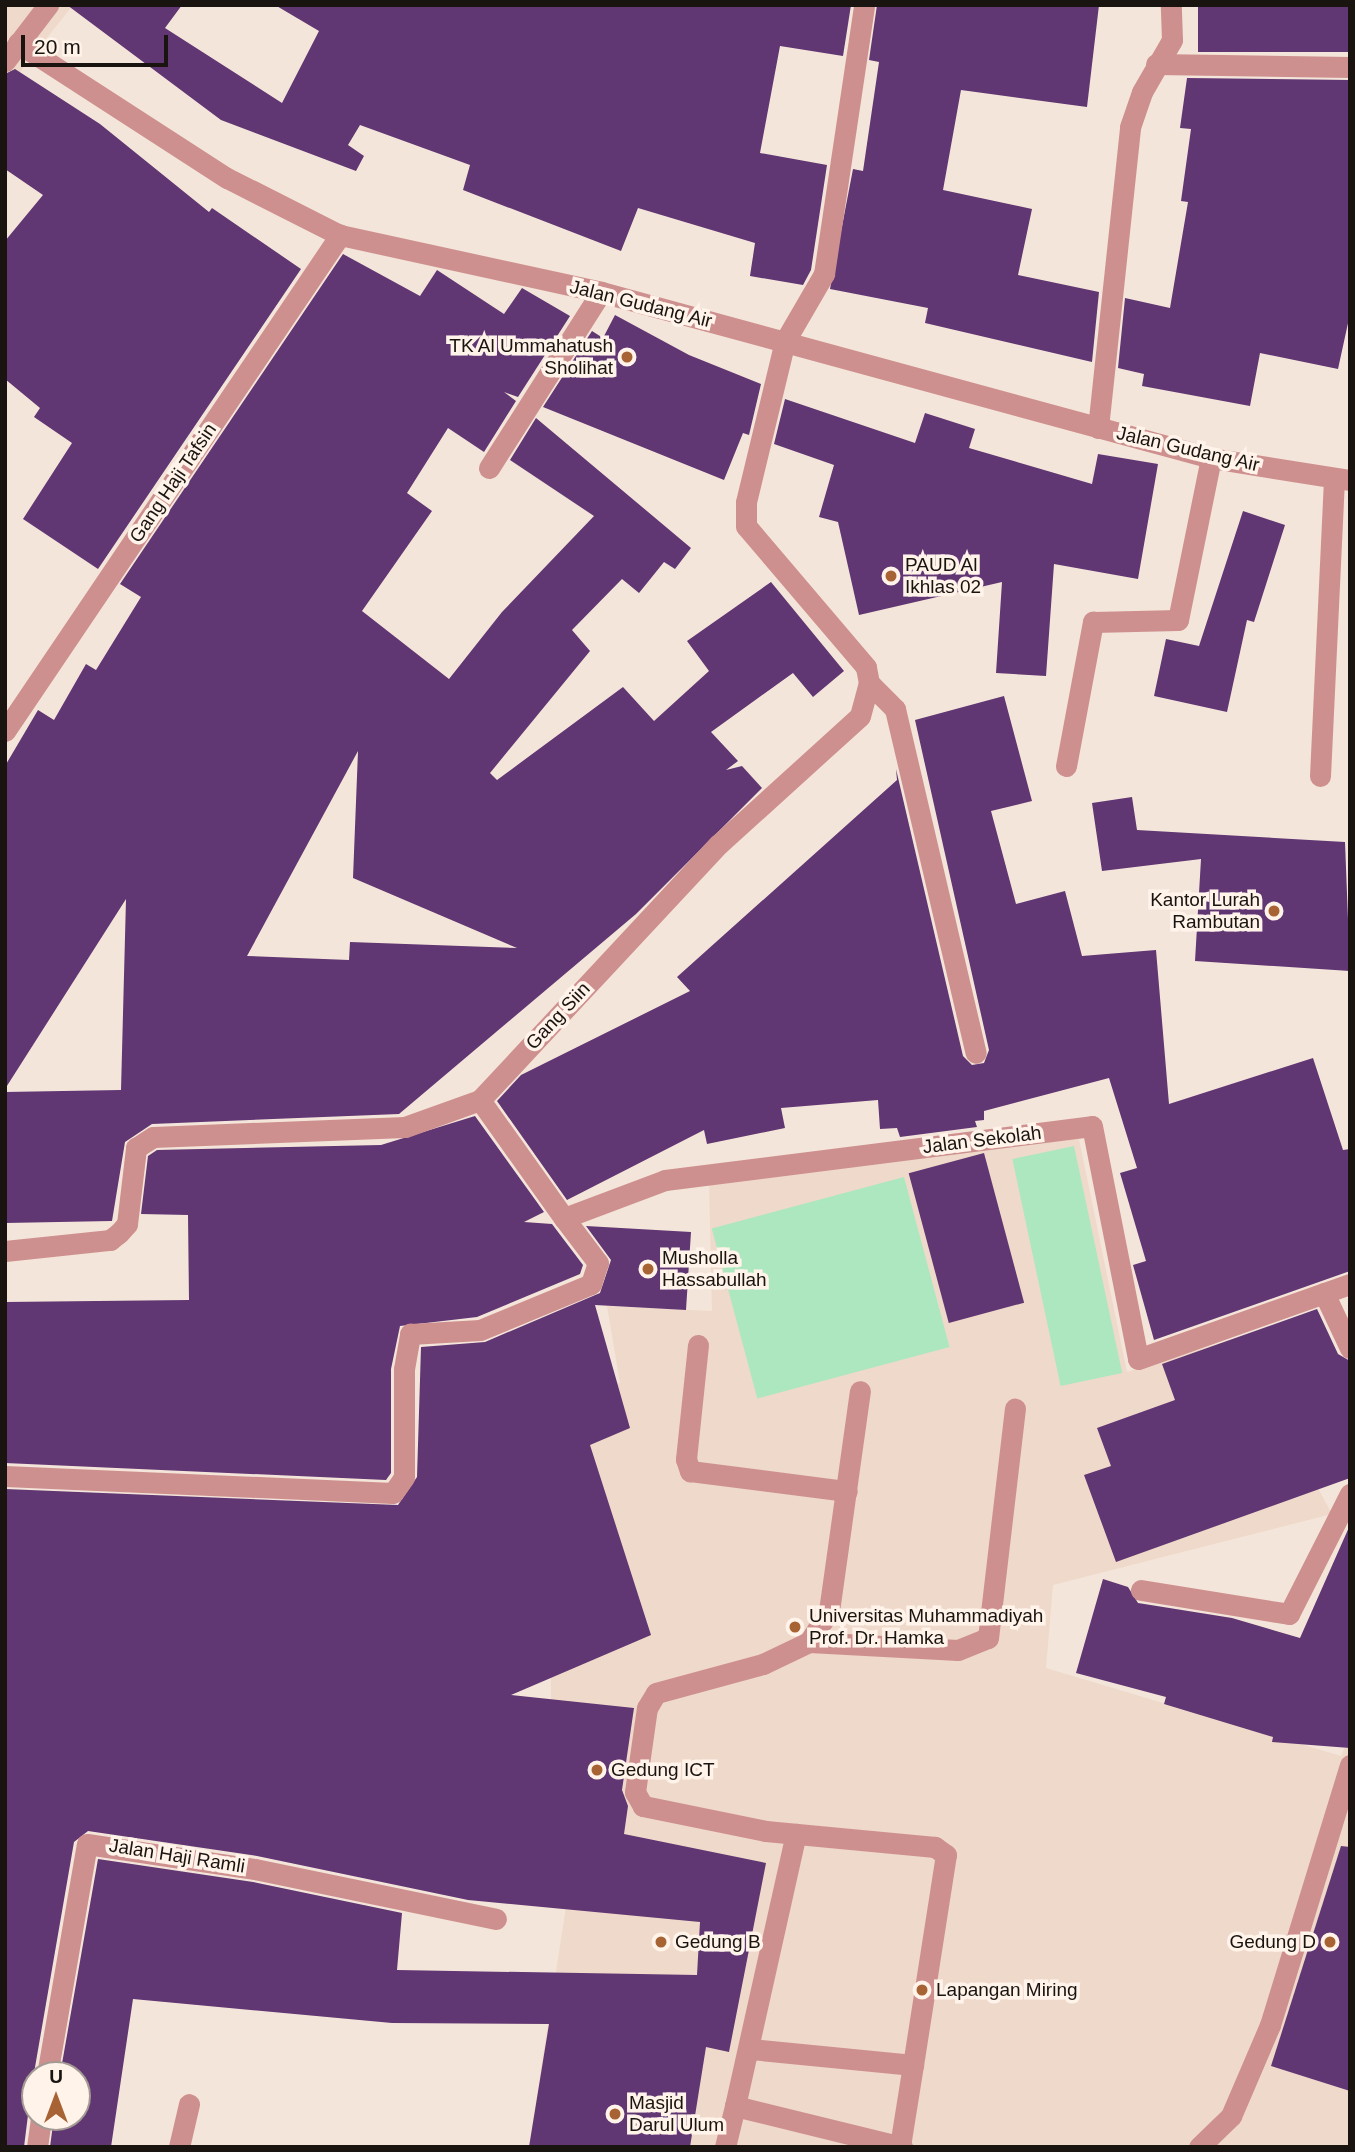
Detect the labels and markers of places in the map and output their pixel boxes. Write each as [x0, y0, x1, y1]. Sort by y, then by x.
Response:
place label: TK Al Ummahatush Sholihat [448, 335, 613, 379]
marker: TK Al Ummahatush Sholihat [619, 349, 635, 365]
place label: PAUD Al Ikhlas 02 [905, 554, 981, 598]
marker: PAUD Al Ikhlas 02 [883, 568, 899, 584]
place label: Kantor Lurah Rambutan [1150, 889, 1260, 933]
marker: Kantor Lurah Rambutan [1266, 903, 1282, 919]
place label: Musholla Hassabullah [662, 1247, 767, 1291]
marker: Musholla Hassabullah [640, 1261, 656, 1277]
place label: Universitas Muhammadiyah Prof. Dr. Hamka [809, 1605, 1043, 1649]
marker: Universitas Muhammadiyah Prof. Dr. Hamka [787, 1619, 803, 1635]
place label: Gedung ICT [611, 1759, 714, 1781]
marker: Gedung ICT [589, 1762, 605, 1778]
place label: Gedung B [675, 1931, 761, 1953]
place label: Gedung D [1229, 1931, 1316, 1953]
marker: Gedung B [653, 1934, 669, 1950]
marker: Gedung D [1322, 1934, 1338, 1950]
place label: Lapangan Miring [936, 1979, 1078, 2001]
marker: Lapangan Miring [914, 1982, 930, 1998]
place label: Masjid Darul Ulum [629, 2092, 724, 2136]
marker: Masjid Darul Ulum [607, 2106, 623, 2122]

